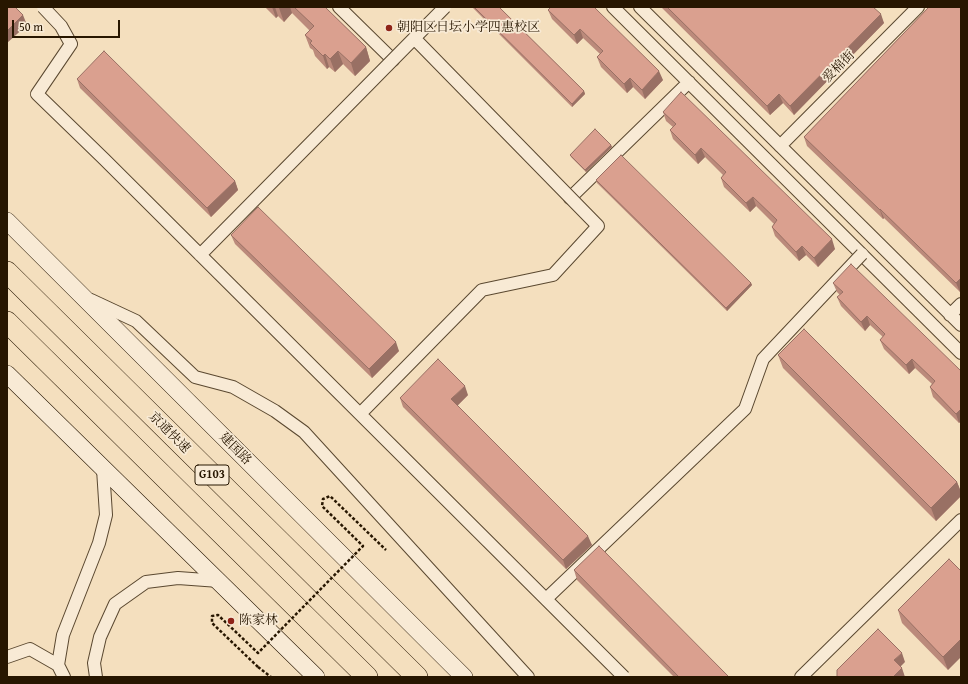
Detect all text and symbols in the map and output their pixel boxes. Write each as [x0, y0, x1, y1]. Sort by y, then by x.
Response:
scale bar [14, 12, 122, 38]
text: 50 m [19, 18, 43, 35]
place label: 朝阳区日坛小学四惠校区 [397, 20, 540, 36]
marker: 朝阳区日坛小学四惠校区 [384, 23, 394, 33]
street label: 爱棉街 [820, 48, 858, 86]
street label: 京通快速 [145, 409, 193, 457]
street label: 建国路 [216, 430, 254, 468]
road number: G103 [195, 465, 229, 485]
place label: 陈家林 [239, 613, 278, 629]
marker: 陈家林 [226, 616, 236, 626]

